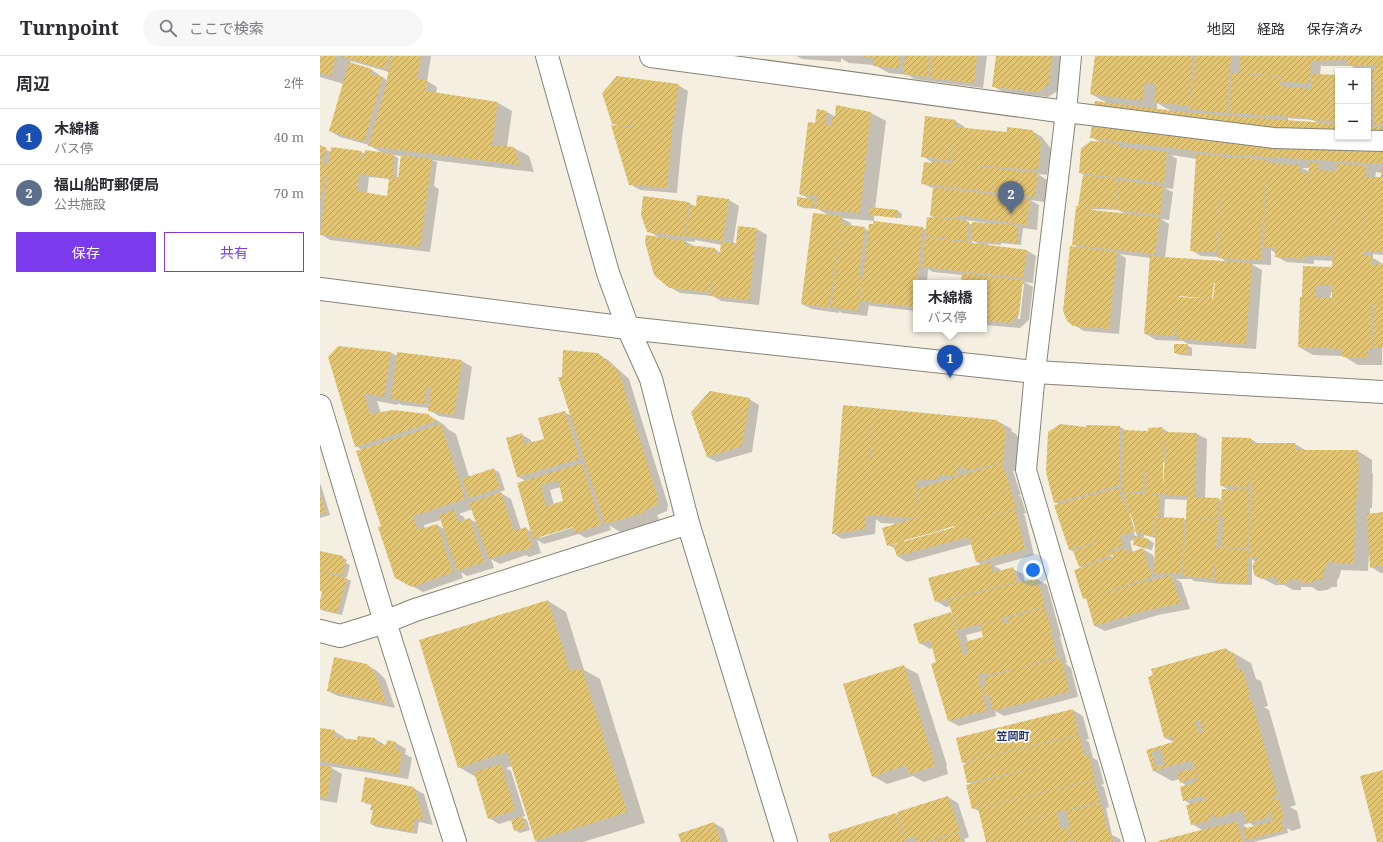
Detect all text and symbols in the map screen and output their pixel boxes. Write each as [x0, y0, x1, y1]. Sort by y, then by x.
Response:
search box [143, 10, 423, 46]
text: Turnpoint [20, 15, 119, 41]
icon: search [157, 17, 179, 39]
text: ここで検索 [189, 18, 264, 38]
text: 地図 [1207, 19, 1235, 38]
text: 経路 [1257, 19, 1285, 38]
text: 保存済み [1307, 19, 1363, 38]
map controls [1335, 68, 1371, 140]
button: + [1335, 68, 1371, 104]
text: 周辺 [16, 72, 50, 95]
text: 2件 [284, 74, 304, 92]
button: − [1335, 104, 1371, 140]
text: 木綿橋 [54, 118, 99, 138]
text: 1 [25, 128, 33, 146]
text: 40 m [274, 128, 304, 146]
text: バス停 [54, 139, 93, 157]
text: 福山船町郵便局 [54, 174, 159, 194]
pin: 2 [998, 181, 1024, 214]
text: 2 [25, 184, 33, 202]
text: 70 m [274, 184, 304, 202]
text: 公共施設 [54, 195, 106, 213]
button: 保存 [16, 232, 156, 272]
button: 共有 [164, 232, 304, 272]
popup [913, 280, 987, 332]
text: 木綿橋 [927, 287, 973, 307]
text: バス停 [927, 308, 967, 326]
pin: 1 [937, 345, 963, 378]
your location [1023, 560, 1043, 580]
district label: 笠岡町 [996, 728, 1030, 743]

